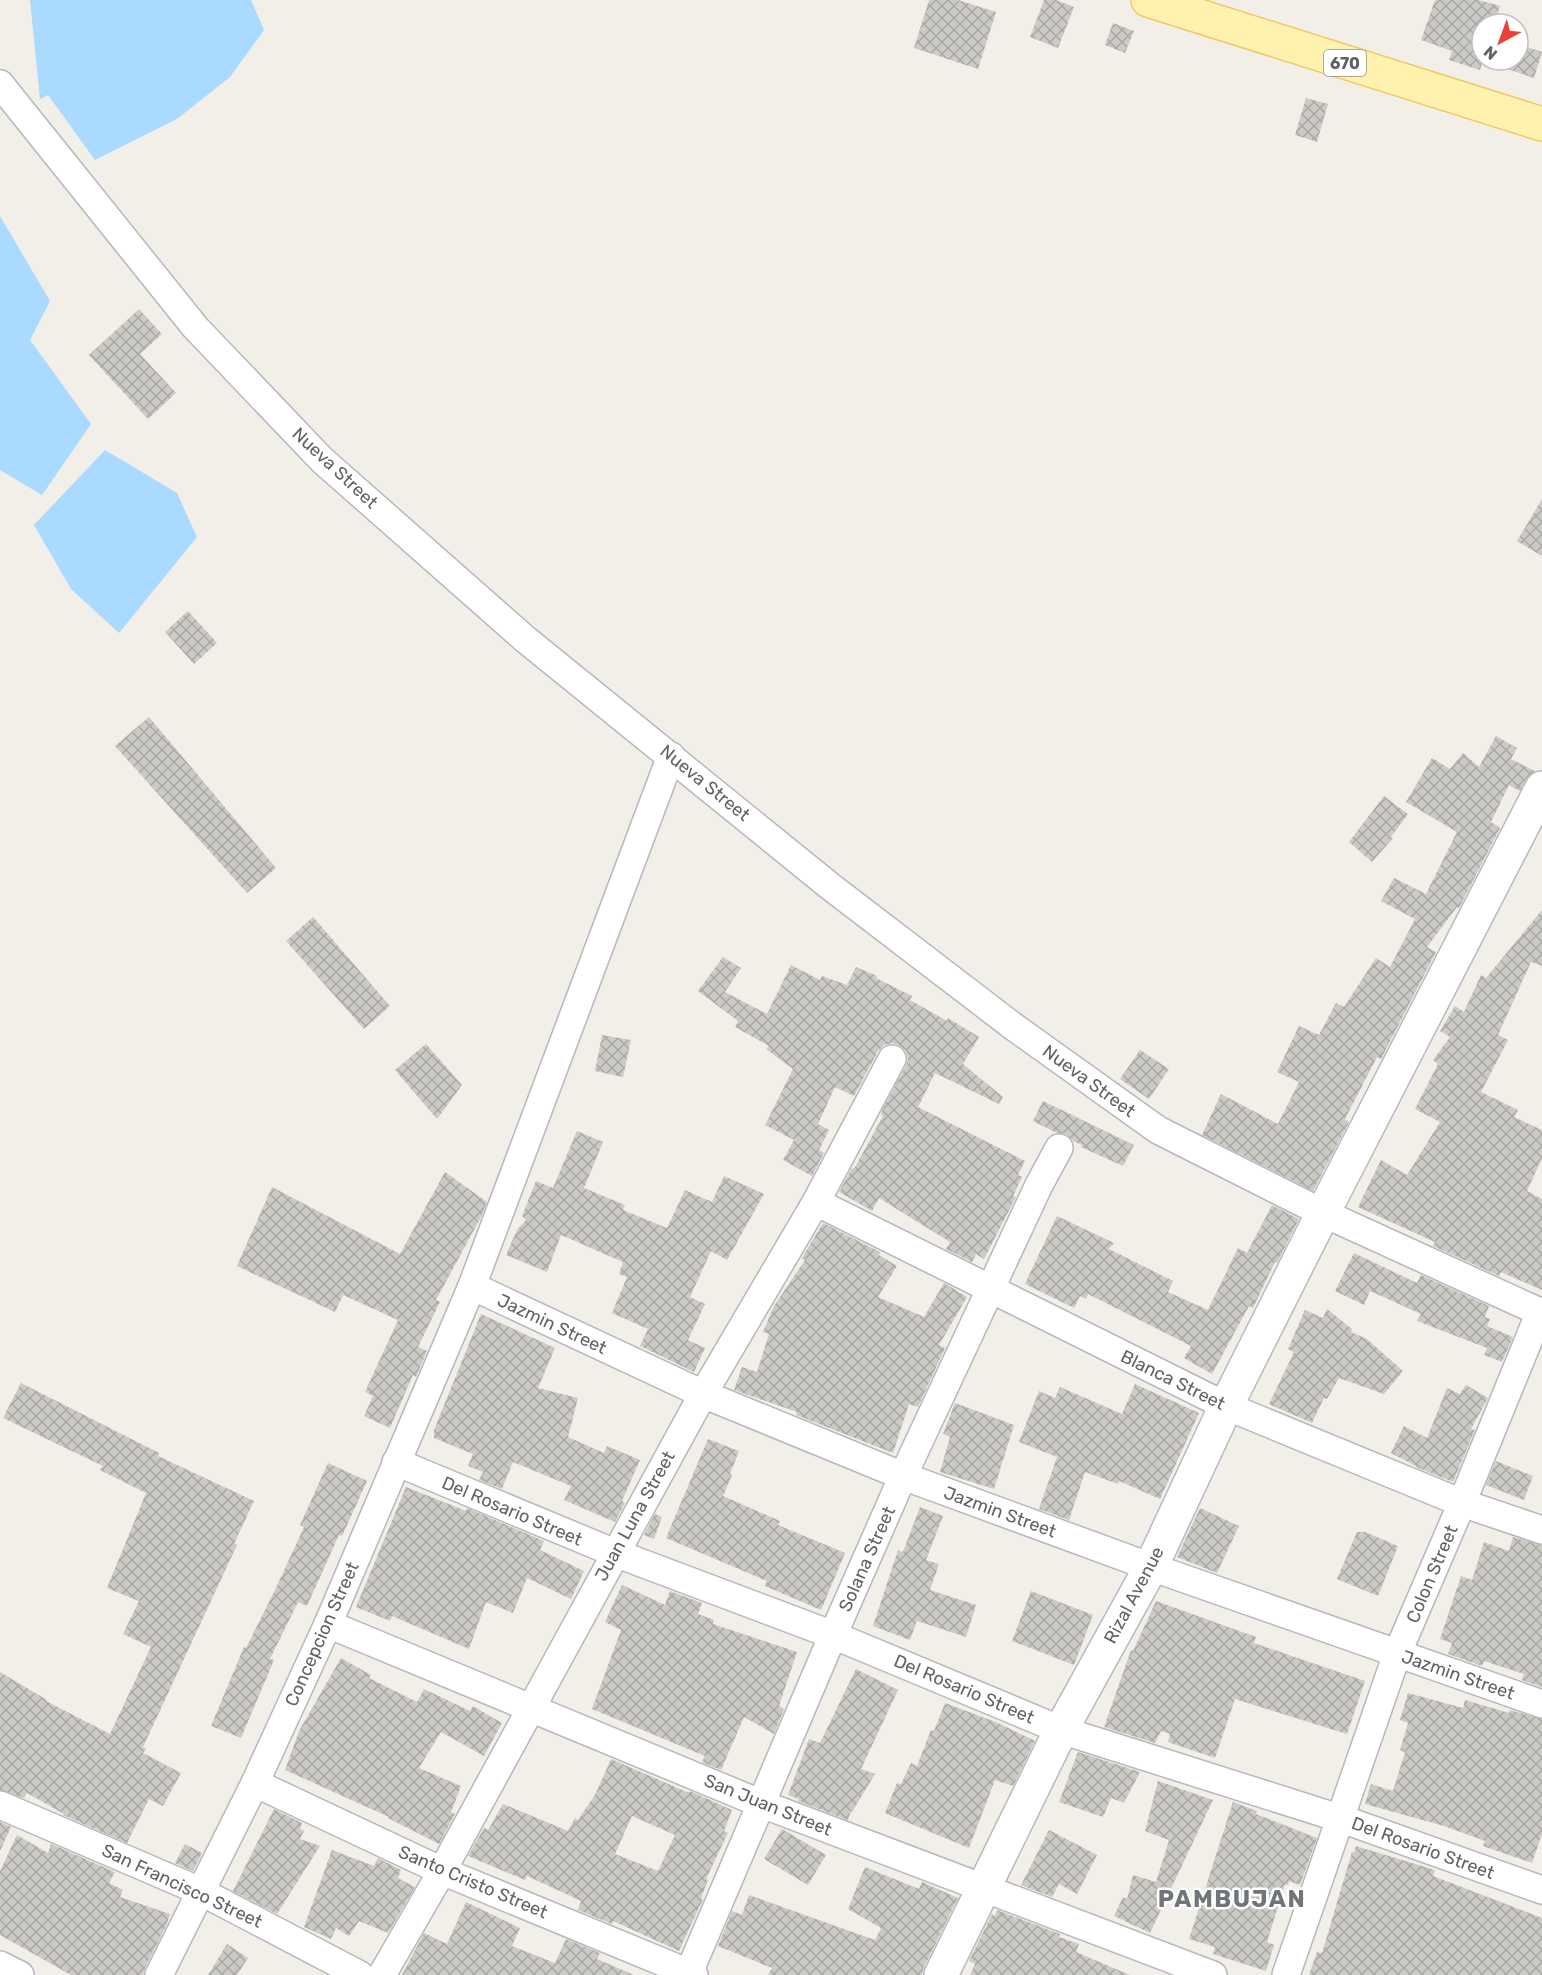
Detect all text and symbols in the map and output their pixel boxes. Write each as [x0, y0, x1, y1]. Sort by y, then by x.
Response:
north arrow [1470, 12, 1530, 72]
text: N [1480, 42, 1501, 64]
road number: 670 [1324, 50, 1366, 76]
street label: Nueva Street [288, 423, 382, 513]
street label: Nueva Street [656, 740, 754, 826]
street label: Nueva Street [1038, 1040, 1140, 1122]
street label: Jazmin Street [494, 1289, 610, 1359]
street label: Blanca Street [1117, 1345, 1229, 1415]
street label: Juan Luna Street [590, 1447, 680, 1585]
street label: Del Rosario Street [438, 1471, 586, 1551]
street label: Jazmin Street [941, 1481, 1059, 1543]
street label: Solana Street [834, 1503, 900, 1615]
street label: Colon Street [1401, 1522, 1463, 1626]
street label: Rizal Avenue [1099, 1543, 1169, 1647]
street label: Concepcion Street [280, 1558, 364, 1710]
street label: Jazmin Street [1399, 1645, 1517, 1705]
street label: Del Rosario Street [890, 1649, 1038, 1729]
street label: San Juan Street [701, 1769, 835, 1841]
street label: Del Rosario Street [1349, 1812, 1497, 1884]
street label: San Francisco Street [98, 1839, 266, 1933]
street label: Santo Cristo Street [395, 1841, 551, 1923]
district label: PAMBUJAN [1158, 1885, 1306, 1913]

